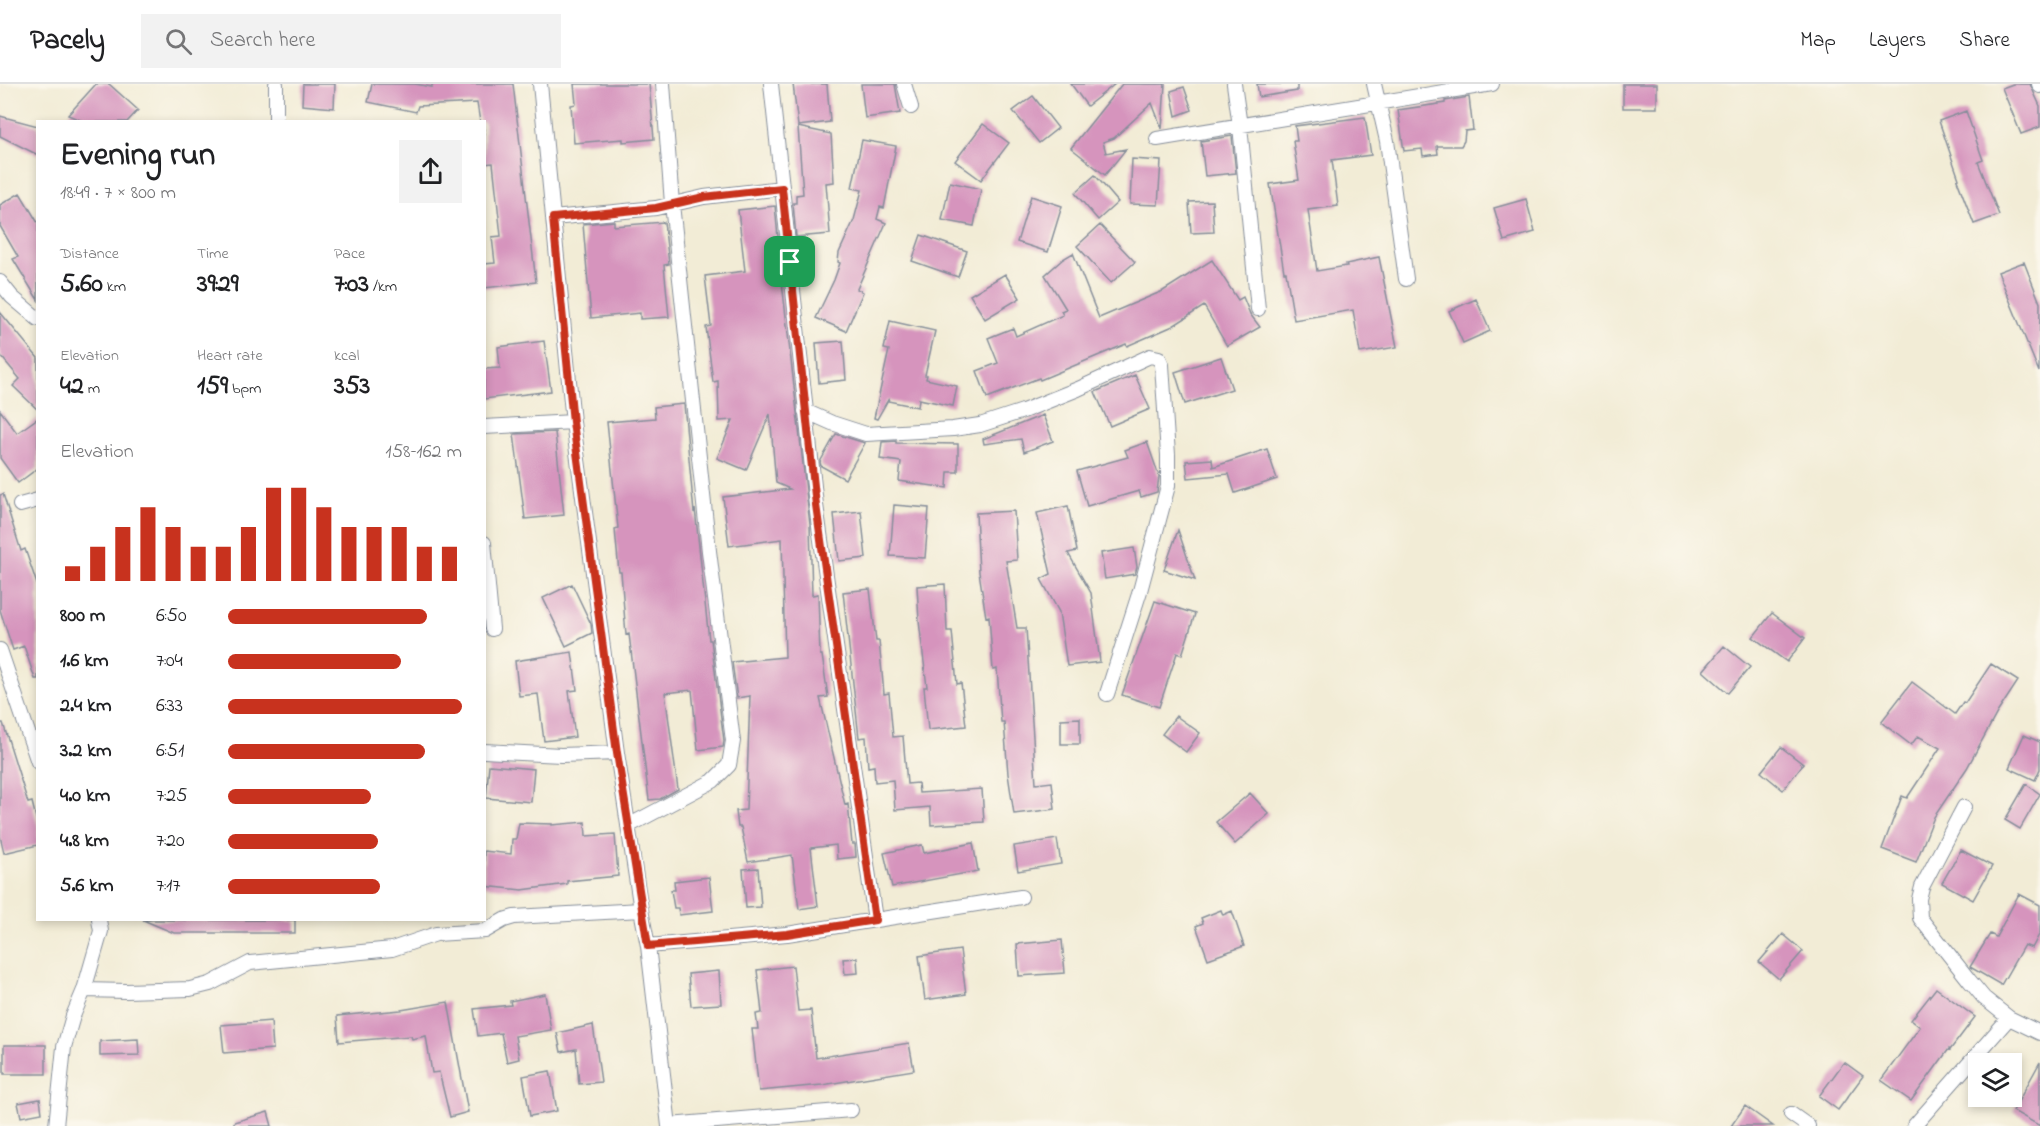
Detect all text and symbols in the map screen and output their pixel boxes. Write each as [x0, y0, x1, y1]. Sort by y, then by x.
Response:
search box [141, 14, 561, 68]
text: Pacely [30, 21, 105, 62]
icon: search [162, 25, 195, 58]
text: Search here [210, 25, 315, 57]
text: Map [1800, 26, 1836, 56]
text: Layers [1869, 26, 1926, 56]
text: Share [1959, 26, 2010, 56]
text: Evening run [60, 132, 215, 180]
button: share [399, 140, 462, 203]
text: 18:49 · 7 × 800 m [60, 179, 176, 208]
pin [764, 236, 815, 287]
text: Distance [60, 242, 119, 266]
text: Time [197, 242, 229, 266]
text: Pace [334, 242, 365, 266]
icon: arrive [773, 245, 806, 278]
text: 5.60 [60, 266, 103, 304]
text: 39:29 [197, 266, 239, 304]
text: 7:03 [334, 266, 369, 304]
text: km [103, 275, 126, 299]
text: /km [369, 275, 397, 299]
text: Elevation [60, 344, 119, 368]
text: Heart rate [197, 344, 263, 368]
text: kcal [334, 344, 359, 368]
text: 42 [60, 368, 84, 406]
text: 159 [197, 368, 228, 406]
text: 353 [334, 368, 370, 406]
text: m [84, 377, 100, 401]
text: bpm [228, 377, 262, 401]
text: Elevation [60, 438, 134, 467]
text: 158–162 m [385, 438, 462, 467]
text: 800 m [60, 602, 105, 631]
text: 6:50 [156, 602, 187, 631]
text: 1.6 km [60, 647, 109, 676]
text: 7:04 [156, 647, 183, 676]
text: 2.4 km [60, 692, 112, 721]
text: 6:33 [156, 692, 183, 721]
text: 3.2 km [60, 737, 112, 766]
text: 6:51 [156, 737, 184, 766]
text: 4.0 km [60, 782, 110, 811]
text: 7:25 [156, 782, 187, 811]
text: 4.8 km [60, 827, 109, 856]
text: 7:20 [156, 827, 185, 856]
text: 5.6 km [60, 872, 114, 901]
text: 7:17 [156, 872, 181, 901]
map controls [1968, 1053, 2022, 1107]
button: layers [1968, 1053, 2022, 1107]

